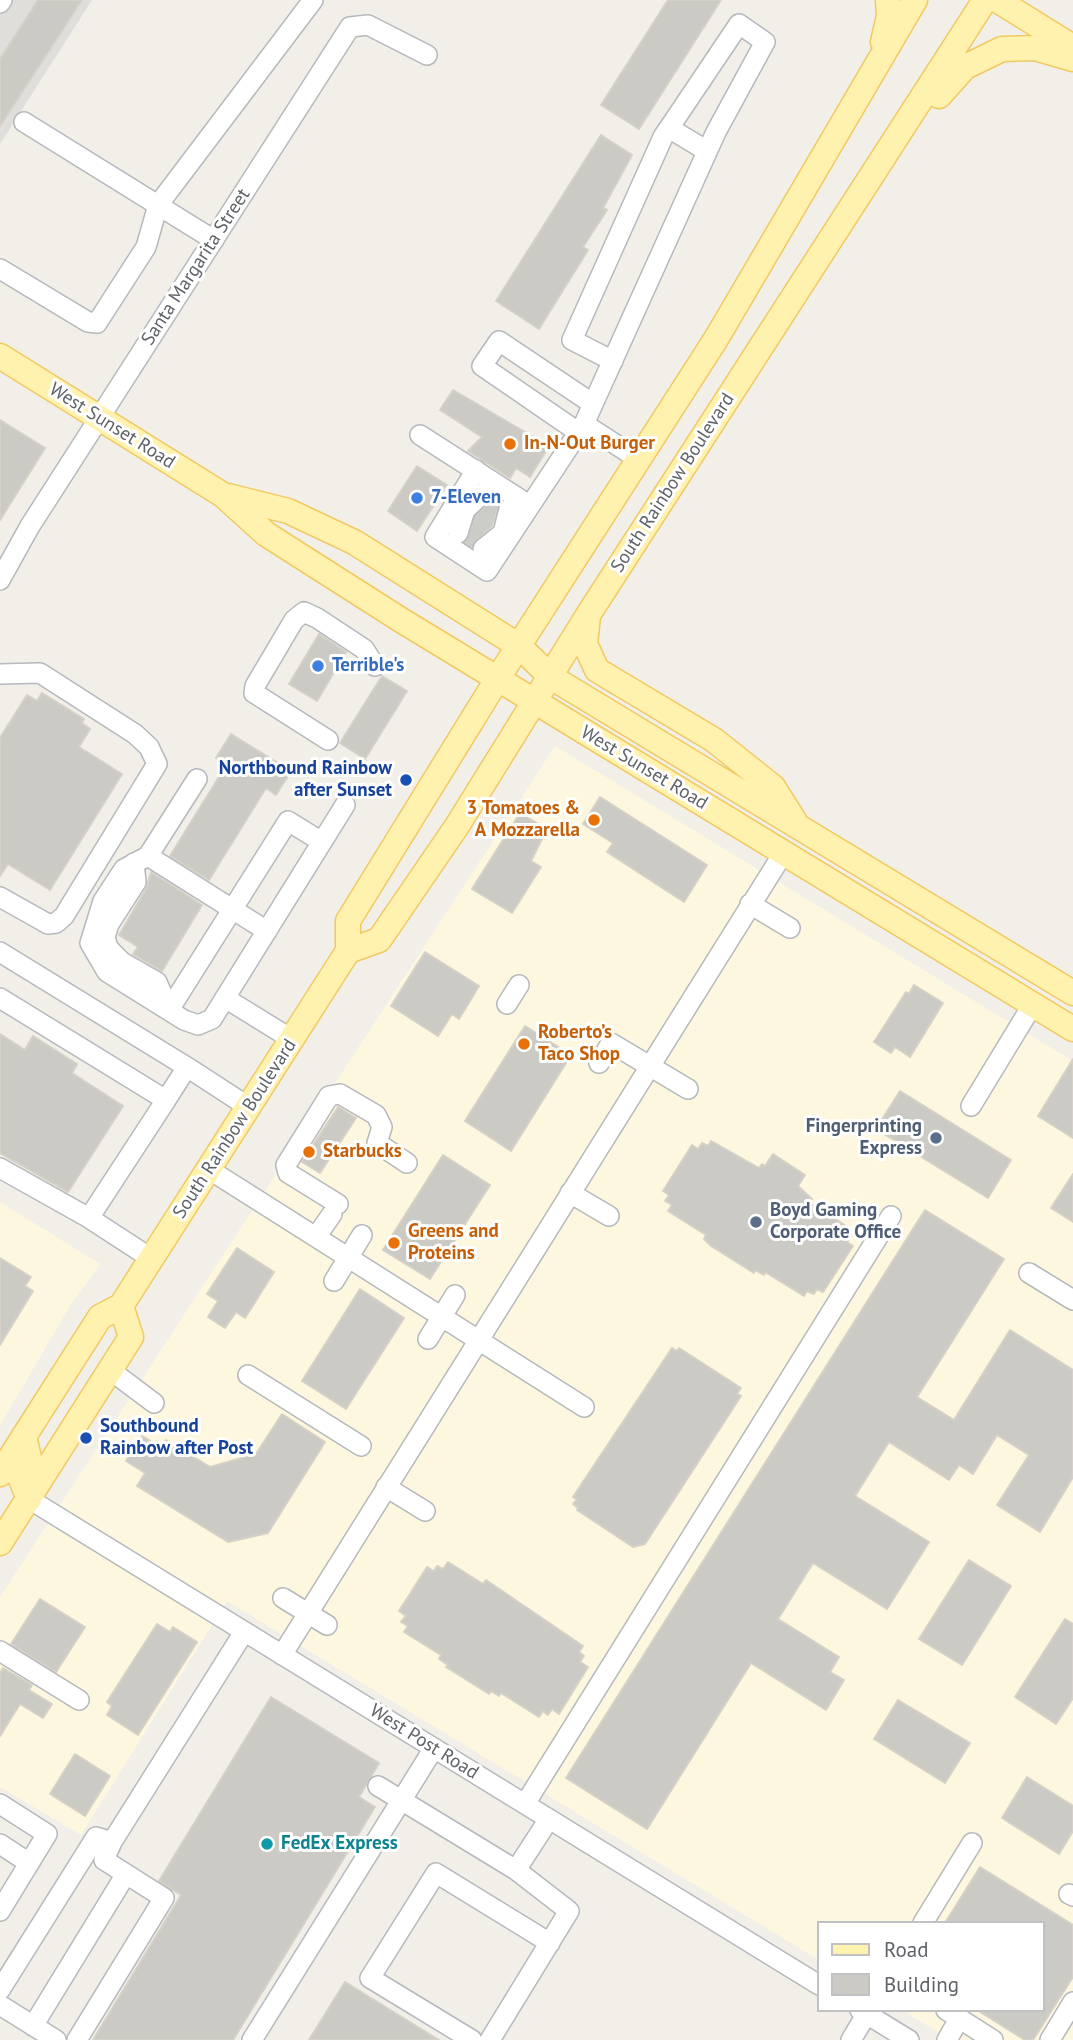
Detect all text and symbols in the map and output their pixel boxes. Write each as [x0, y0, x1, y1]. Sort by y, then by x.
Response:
street label: Santa Margarita Street [137, 184, 255, 350]
street label: West Sunset Road [45, 378, 179, 474]
street label: South Rainbow Boulevard [606, 389, 740, 577]
place label: In-N-Out Burger [524, 433, 655, 455]
marker: In-N-Out Burger [502, 436, 518, 452]
place label: 7-Eleven [431, 487, 501, 509]
marker: 7-Eleven [409, 490, 425, 506]
place label: Terrible's [332, 655, 404, 677]
marker: Terrible's [310, 658, 326, 674]
street label: West Sunset Road [576, 721, 712, 815]
place label: Northbound Rainbow after Sunset [219, 758, 392, 802]
marker: Northbound Rainbow after Sunset [398, 772, 414, 788]
place label: 3 Tomatoes & A Mozzarella [466, 798, 580, 842]
marker: 3 Tomatoes & A Mozzarella [586, 812, 602, 828]
place label: Roberto’s Taco Shop [538, 1022, 620, 1066]
street label: South Rainbow Boulevard [168, 1035, 302, 1223]
marker: Roberto’s Taco Shop [516, 1036, 532, 1052]
place label: Fingerprinting Express [806, 1116, 922, 1160]
marker: Fingerprinting Express [928, 1130, 944, 1146]
place label: Starbucks [323, 1141, 402, 1163]
marker: Starbucks [301, 1144, 317, 1160]
place label: Boyd Gaming Corporate Office [770, 1200, 901, 1244]
marker: Boyd Gaming Corporate Office [748, 1214, 764, 1230]
place label: Greens and Proteins [408, 1221, 499, 1265]
marker: Greens and Proteins [386, 1235, 402, 1251]
place label: Southbound Rainbow after Post [100, 1416, 253, 1460]
marker: Southbound Rainbow after Post [78, 1430, 94, 1446]
street label: West Post Road [365, 1699, 483, 1785]
place label: FedEx Express [281, 1833, 398, 1855]
marker: FedEx Express [259, 1836, 275, 1852]
legend [818, 1921, 1045, 2012]
text: Road [884, 1936, 928, 1963]
text: Building [884, 1971, 959, 1998]

